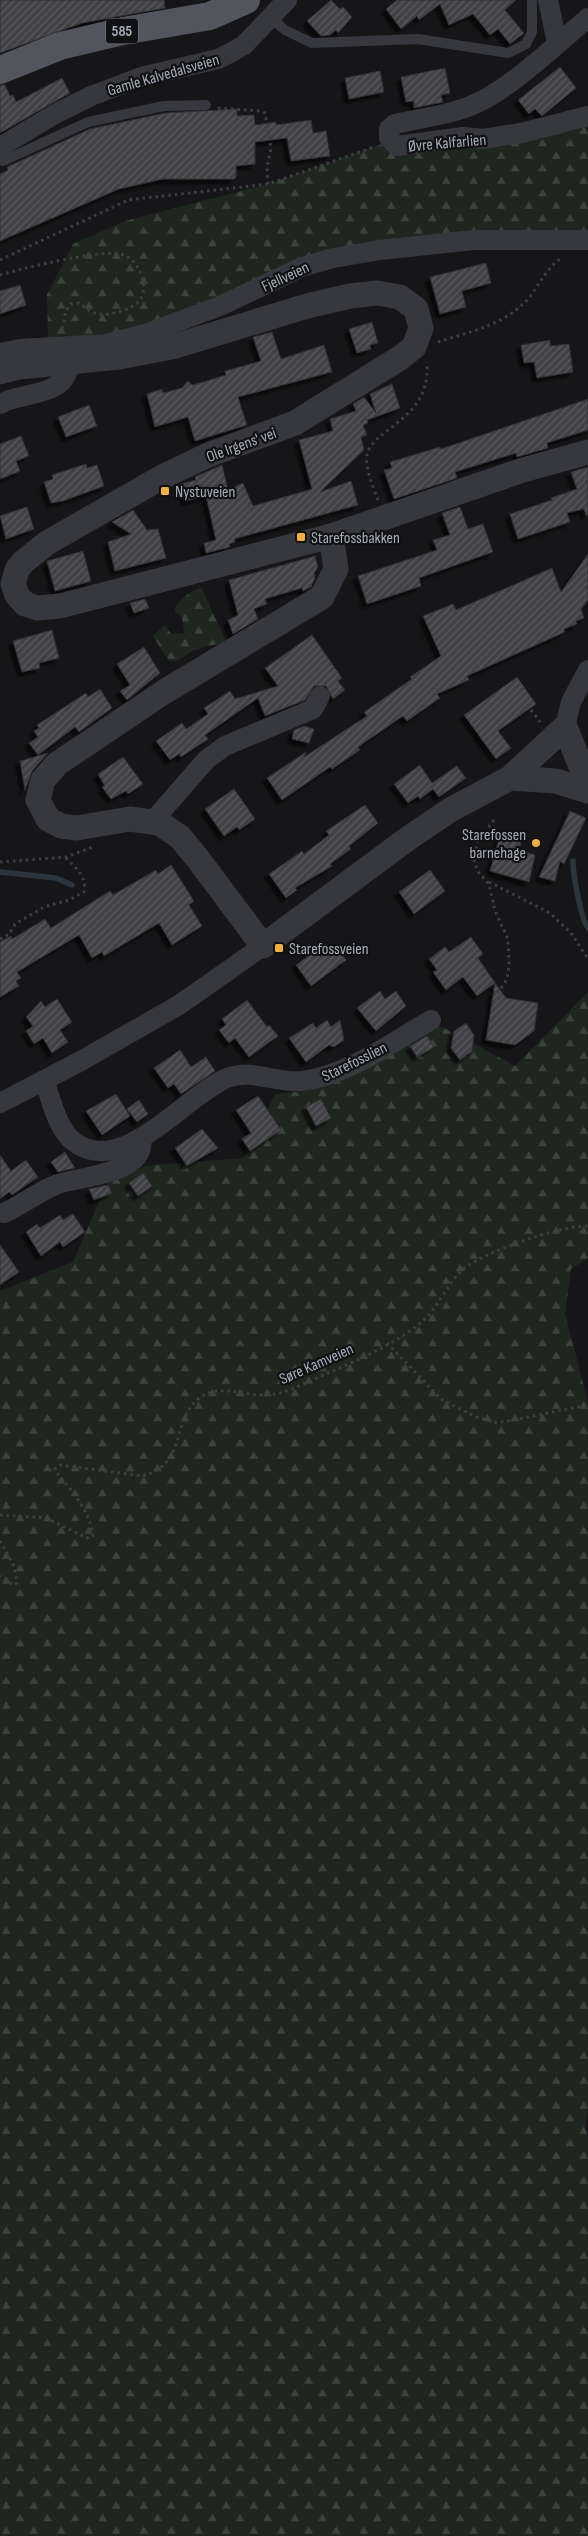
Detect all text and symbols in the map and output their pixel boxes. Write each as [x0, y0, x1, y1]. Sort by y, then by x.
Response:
road number: 585 [106, 18, 138, 44]
street label: Gamle Kalvedalsveien [105, 50, 221, 100]
street label: Øvre Kalfarlien [407, 131, 487, 156]
street label: Fjellveien [259, 258, 312, 297]
street label: Ole Irgens' vei [204, 424, 279, 467]
place label: Nystuveien [175, 483, 235, 502]
marker: Nystuveien [159, 485, 171, 497]
place label: Starefossbakken [311, 529, 400, 548]
marker: Starefossbakken [295, 531, 307, 543]
place label: Starefossen barnehage [462, 826, 526, 863]
marker: Starefossen barnehage [530, 837, 542, 849]
place label: Starefossveien [289, 940, 369, 959]
marker: Starefossveien [273, 942, 285, 954]
street label: Starefosslien [319, 1038, 390, 1086]
street label: Søre Kamveien [277, 1340, 357, 1389]

